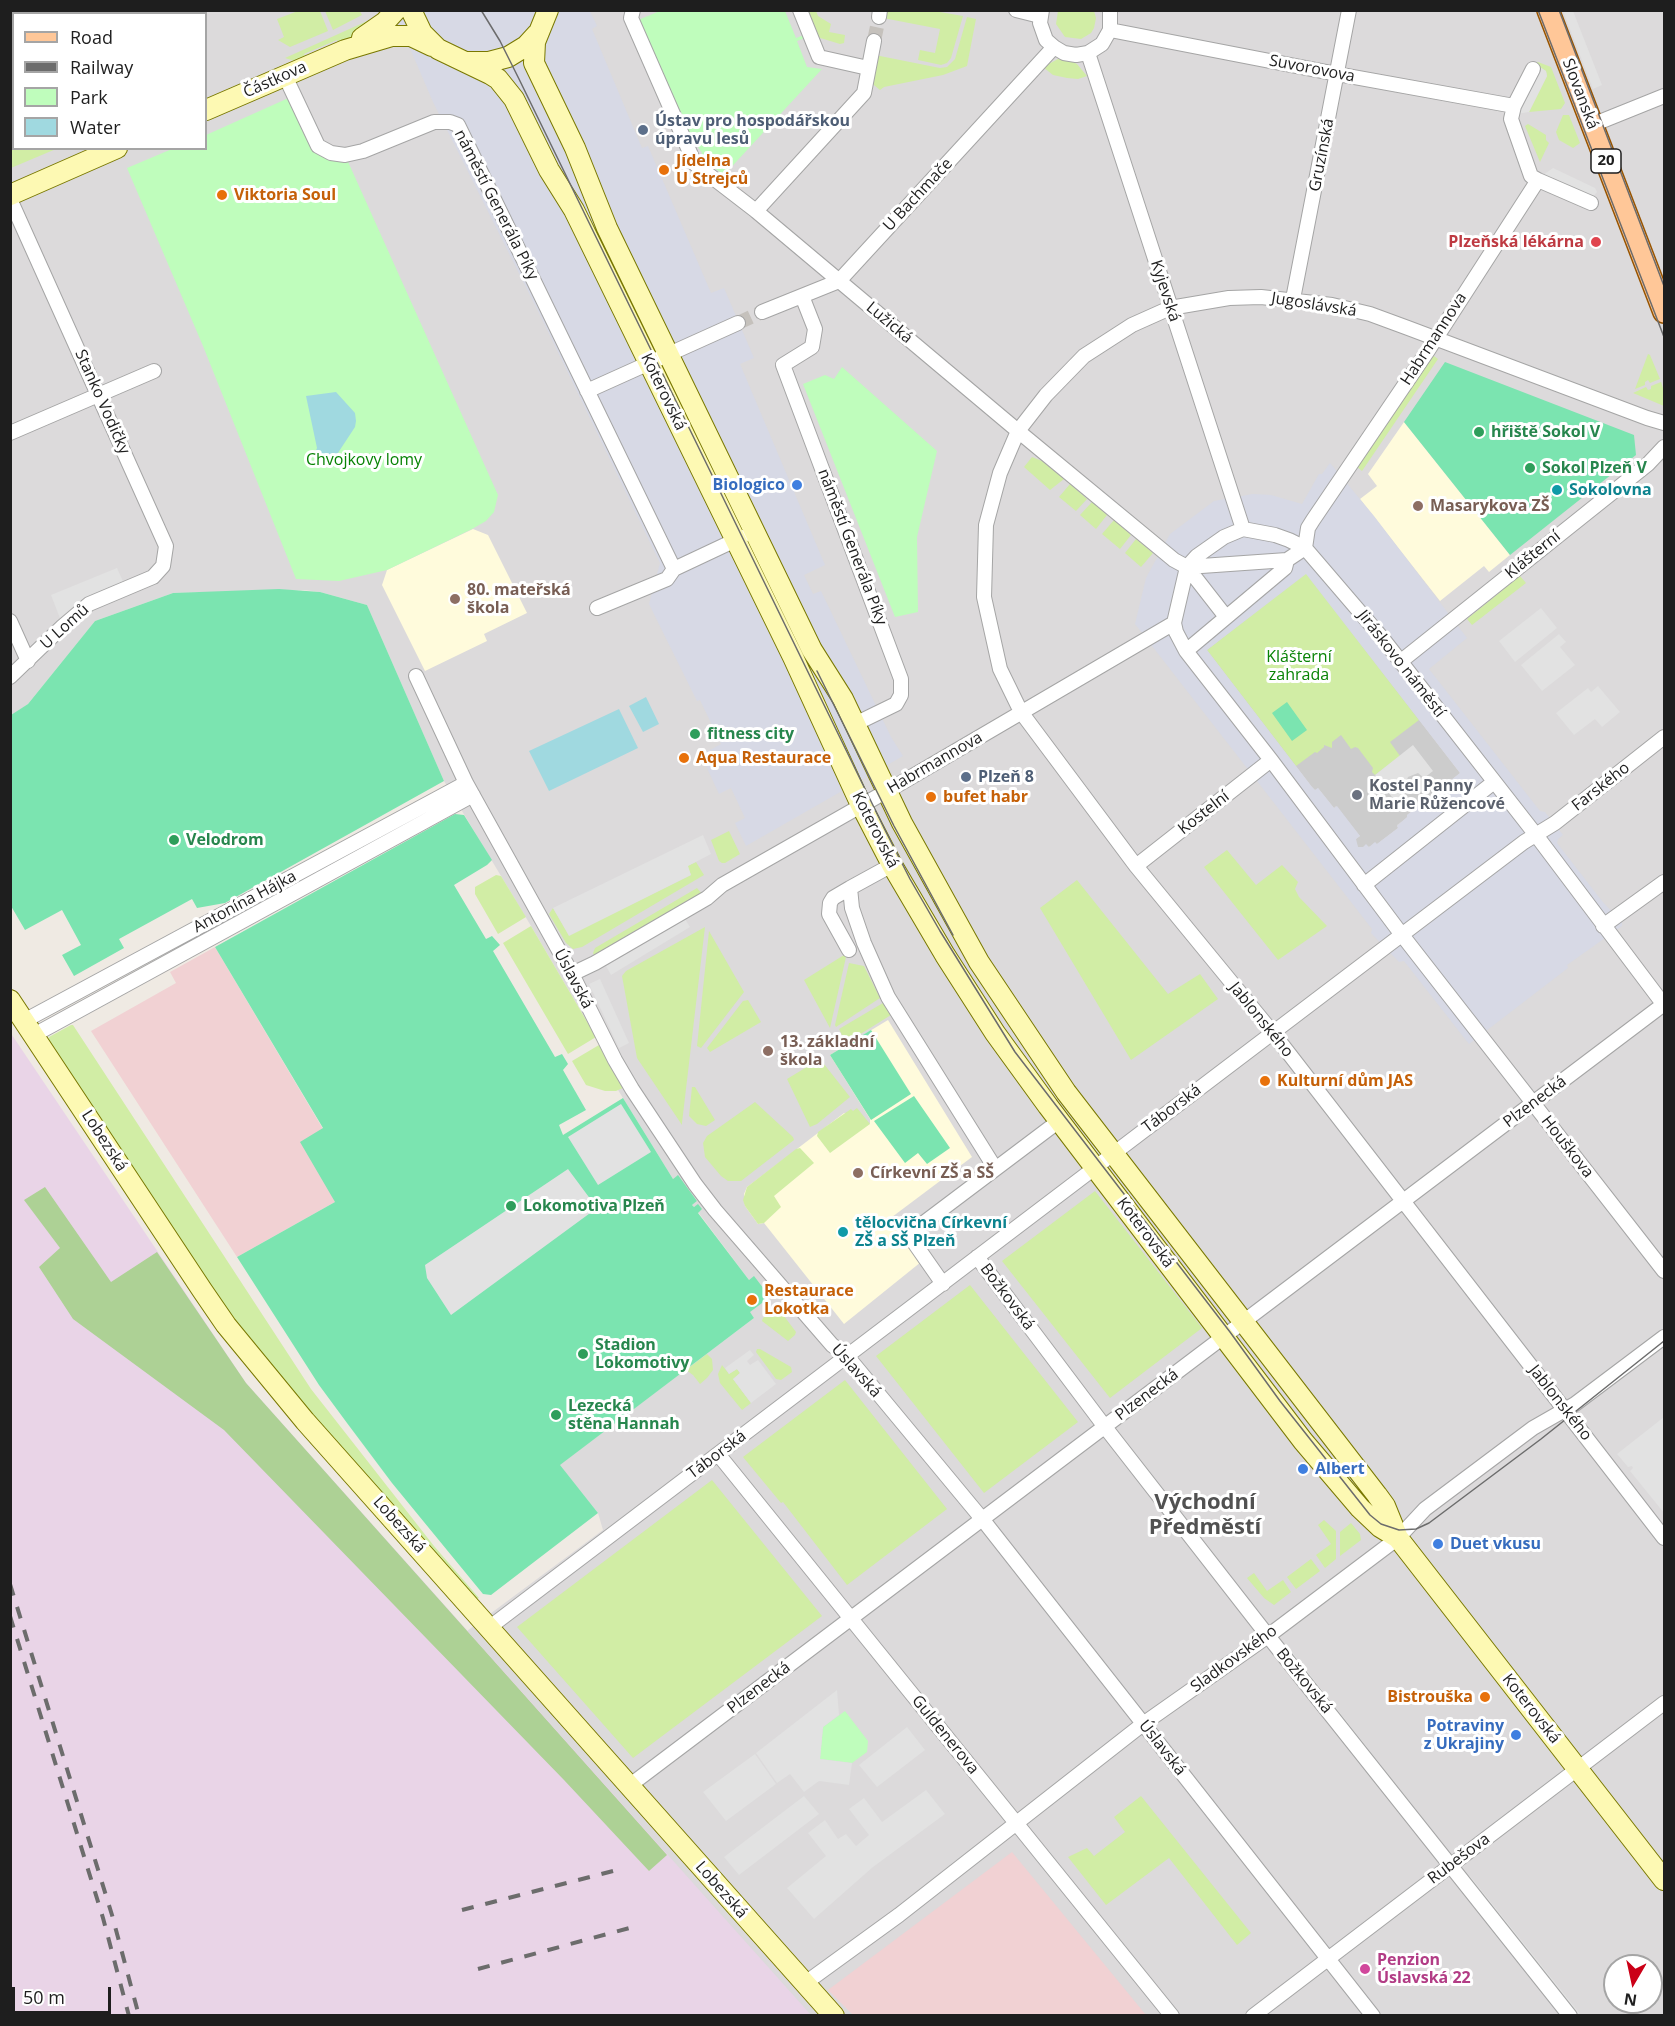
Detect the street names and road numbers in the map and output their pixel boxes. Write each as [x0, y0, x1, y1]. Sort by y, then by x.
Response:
street label: Suvorovova [1268, 51, 1356, 87]
street label: Slovanská [1558, 56, 1602, 132]
street label: Částkova [240, 58, 310, 102]
street label: Gruzínská [1305, 117, 1339, 193]
street label: náměstí Generála Píky [450, 127, 542, 283]
road number: 20 [1591, 149, 1621, 173]
street label: U Bachmače [879, 154, 957, 236]
street label: Kyjevská [1146, 258, 1184, 324]
street label: Jugoslávská [1270, 289, 1358, 321]
street label: Habrmannova [1397, 289, 1471, 389]
street label: Lužická [862, 298, 916, 348]
street label: Stanko Vodičky [70, 347, 134, 457]
street label: Koterovská [636, 350, 690, 434]
street label: náměstí Generála Píky [813, 466, 891, 628]
street label: Klášterní [1502, 527, 1564, 583]
street label: U Lomů [37, 600, 93, 654]
street label: Jiráskovo náměstí [1353, 606, 1449, 722]
street label: Habrmannova [884, 728, 986, 798]
street label: Farského [1568, 758, 1634, 816]
street label: Kostelní [1175, 787, 1233, 839]
street label: Koterovská [848, 789, 902, 871]
street label: Antonína Hájka [190, 867, 300, 937]
street label: Úslavská [549, 946, 597, 1012]
street label: Jablonského [1225, 979, 1297, 1061]
street label: Plzenecká [1500, 1072, 1570, 1132]
street label: Táborská [1139, 1081, 1205, 1137]
street label: Lobezská [77, 1107, 131, 1175]
street label: Houškova [1537, 1112, 1597, 1182]
street label: Koterovská [1112, 1194, 1178, 1272]
street label: Božkovská [976, 1260, 1038, 1334]
street label: Úslavská [827, 1340, 885, 1402]
street label: Jablonského [1524, 1361, 1596, 1445]
street label: Plzenecká [1112, 1365, 1182, 1425]
street label: Táborská [684, 1427, 750, 1483]
street label: Lobezská [369, 1493, 429, 1557]
street label: Sladkovského [1187, 1621, 1281, 1697]
street label: Božkovská [1272, 1644, 1336, 1718]
street label: Plzenecká [724, 1658, 794, 1718]
street label: Koterovská [1498, 1670, 1564, 1748]
street label: Guldenerova [907, 1692, 983, 1778]
street label: Úslavská [1134, 1716, 1190, 1780]
street label: Rubešova [1424, 1829, 1494, 1889]
street label: Lobezská [691, 1858, 751, 1922]

